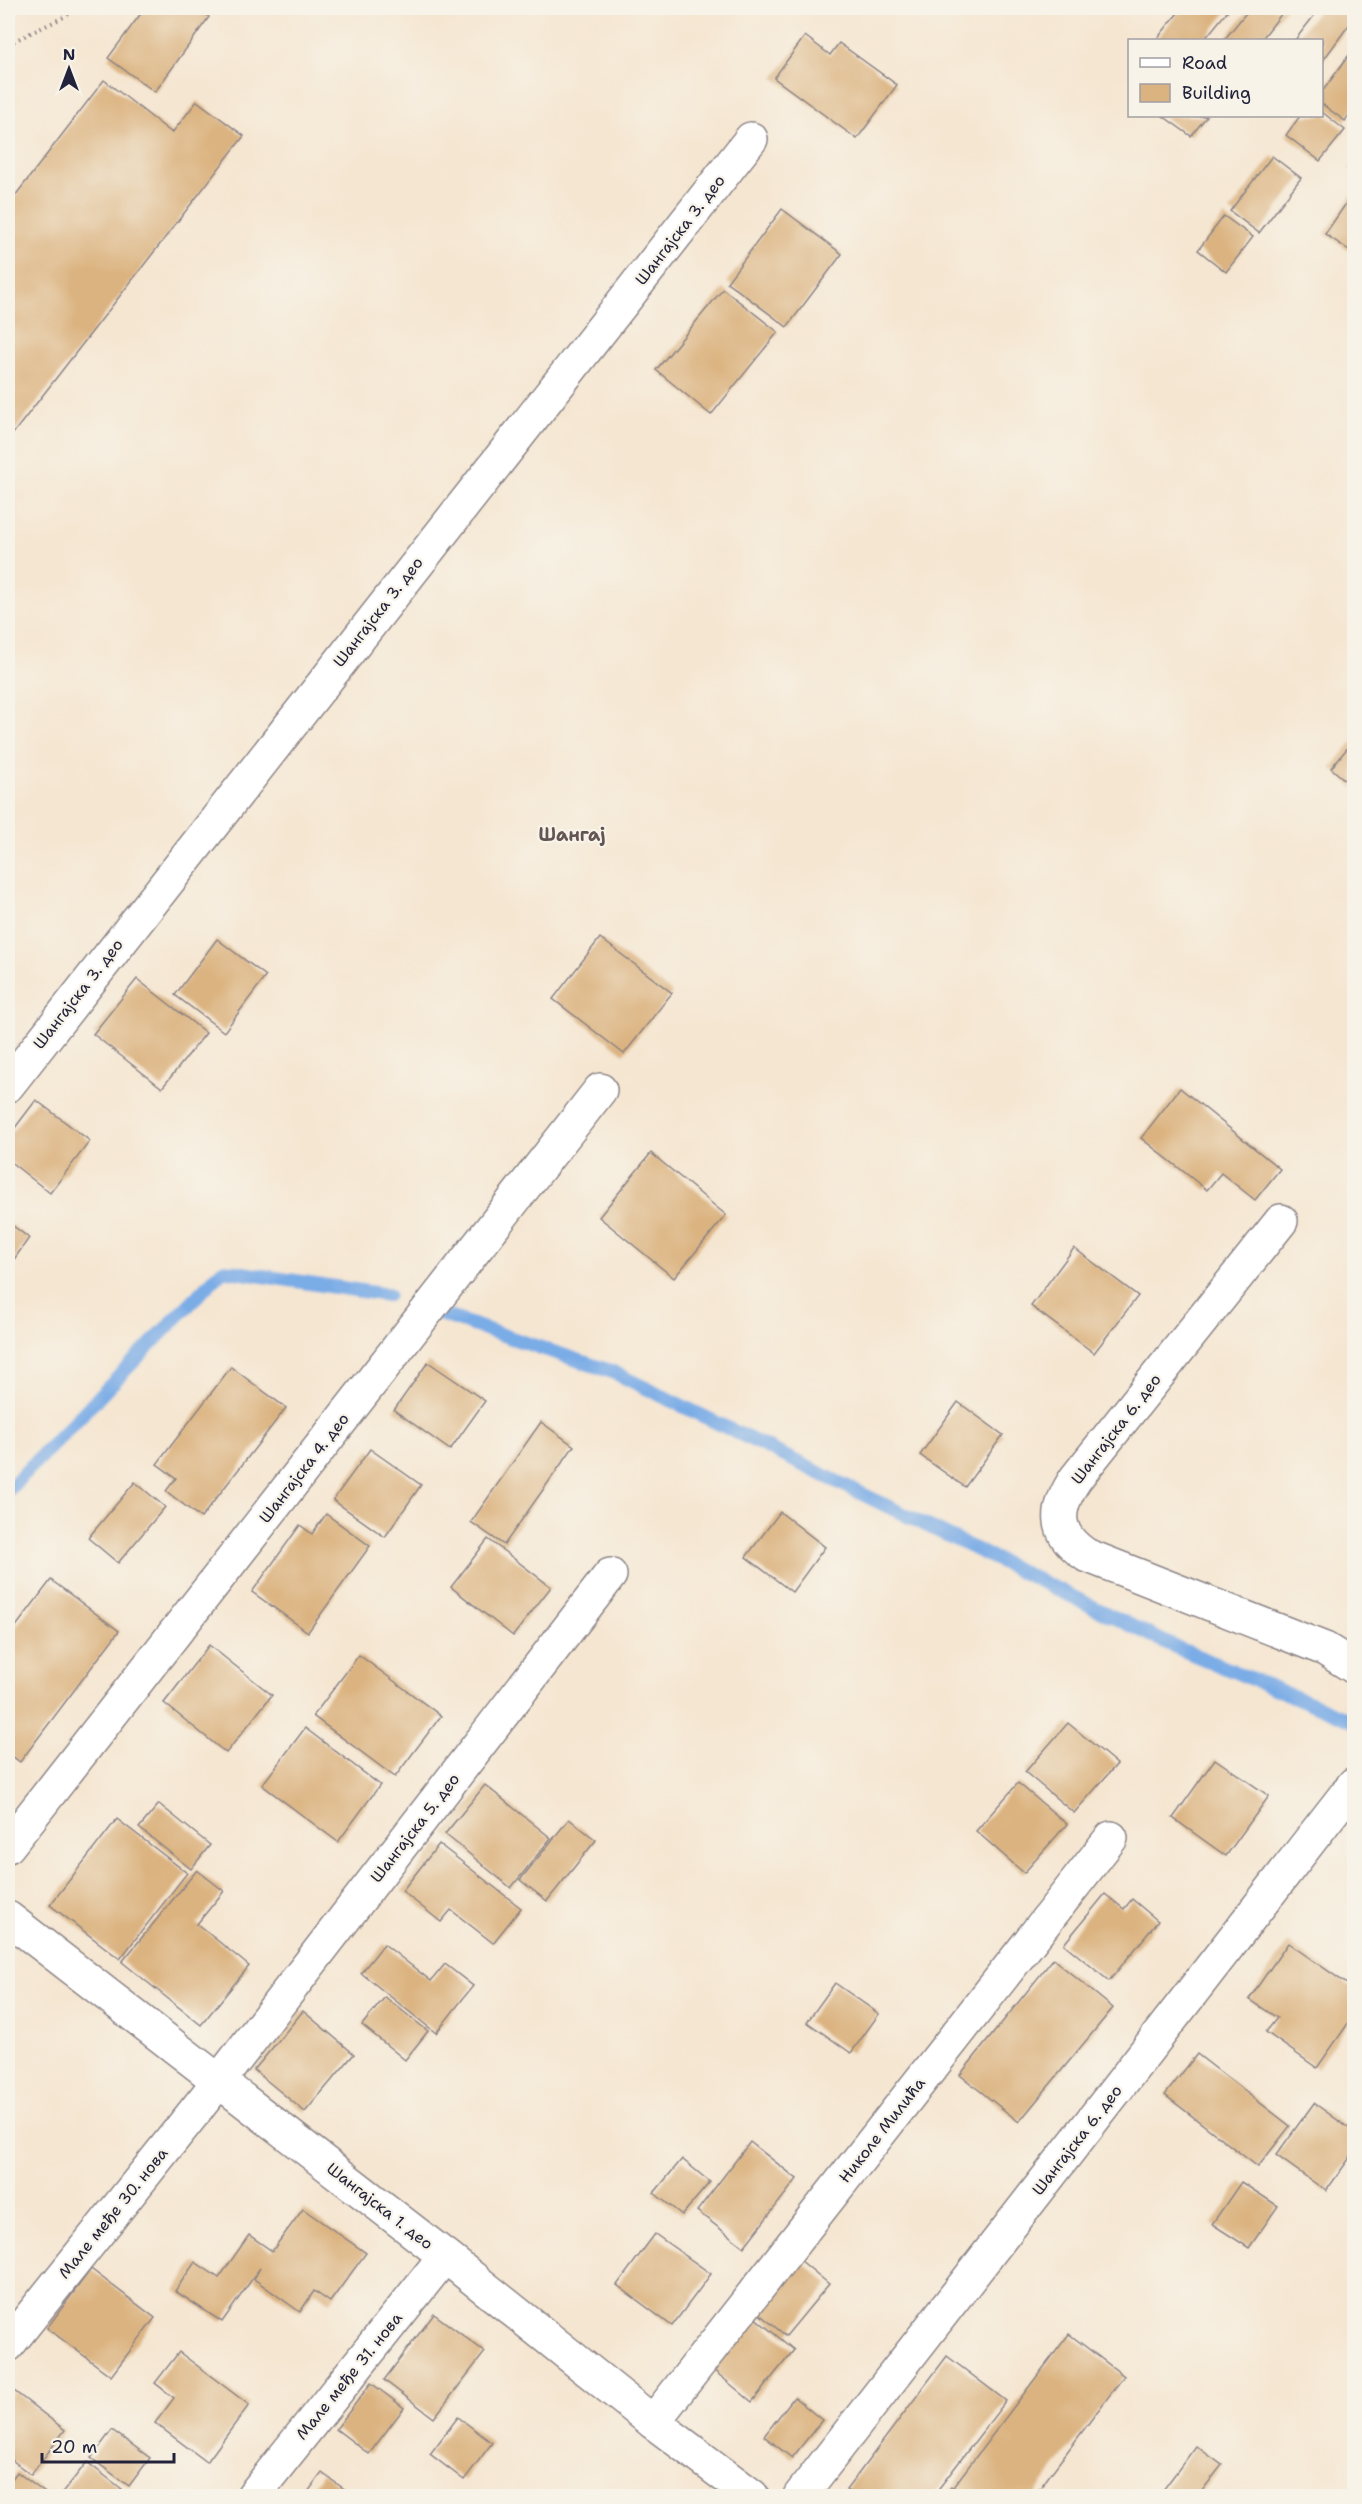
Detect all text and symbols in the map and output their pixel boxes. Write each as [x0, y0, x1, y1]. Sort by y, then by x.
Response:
north arrow [39, 39, 99, 99]
legend [1128, 39, 1323, 117]
text: N [63, 44, 75, 65]
text: Road [1182, 51, 1227, 75]
text: Building [1182, 81, 1251, 105]
street label: Шангајска 3. део [630, 171, 730, 289]
street label: Шангајска 3. део [328, 553, 428, 671]
district label: Шангај [539, 823, 605, 847]
street label: Шангајска 3. део [28, 935, 128, 1053]
street label: Шангајска 6. део [1066, 1370, 1166, 1488]
street label: Шангајска 4. део [254, 1409, 354, 1527]
street label: Шангајска 5. део [366, 1769, 464, 1887]
street label: Николе Милића [834, 2073, 930, 2187]
street label: Шангајска 6. део [1027, 2081, 1127, 2199]
street label: Мале међе 30. нова [54, 2143, 172, 2283]
street label: Шангајска 1. део [322, 2158, 438, 2254]
street label: Мале међе 31. нова [291, 2308, 407, 2444]
scale bar [42, 2426, 174, 2464]
text: 20 m [51, 2435, 97, 2459]

